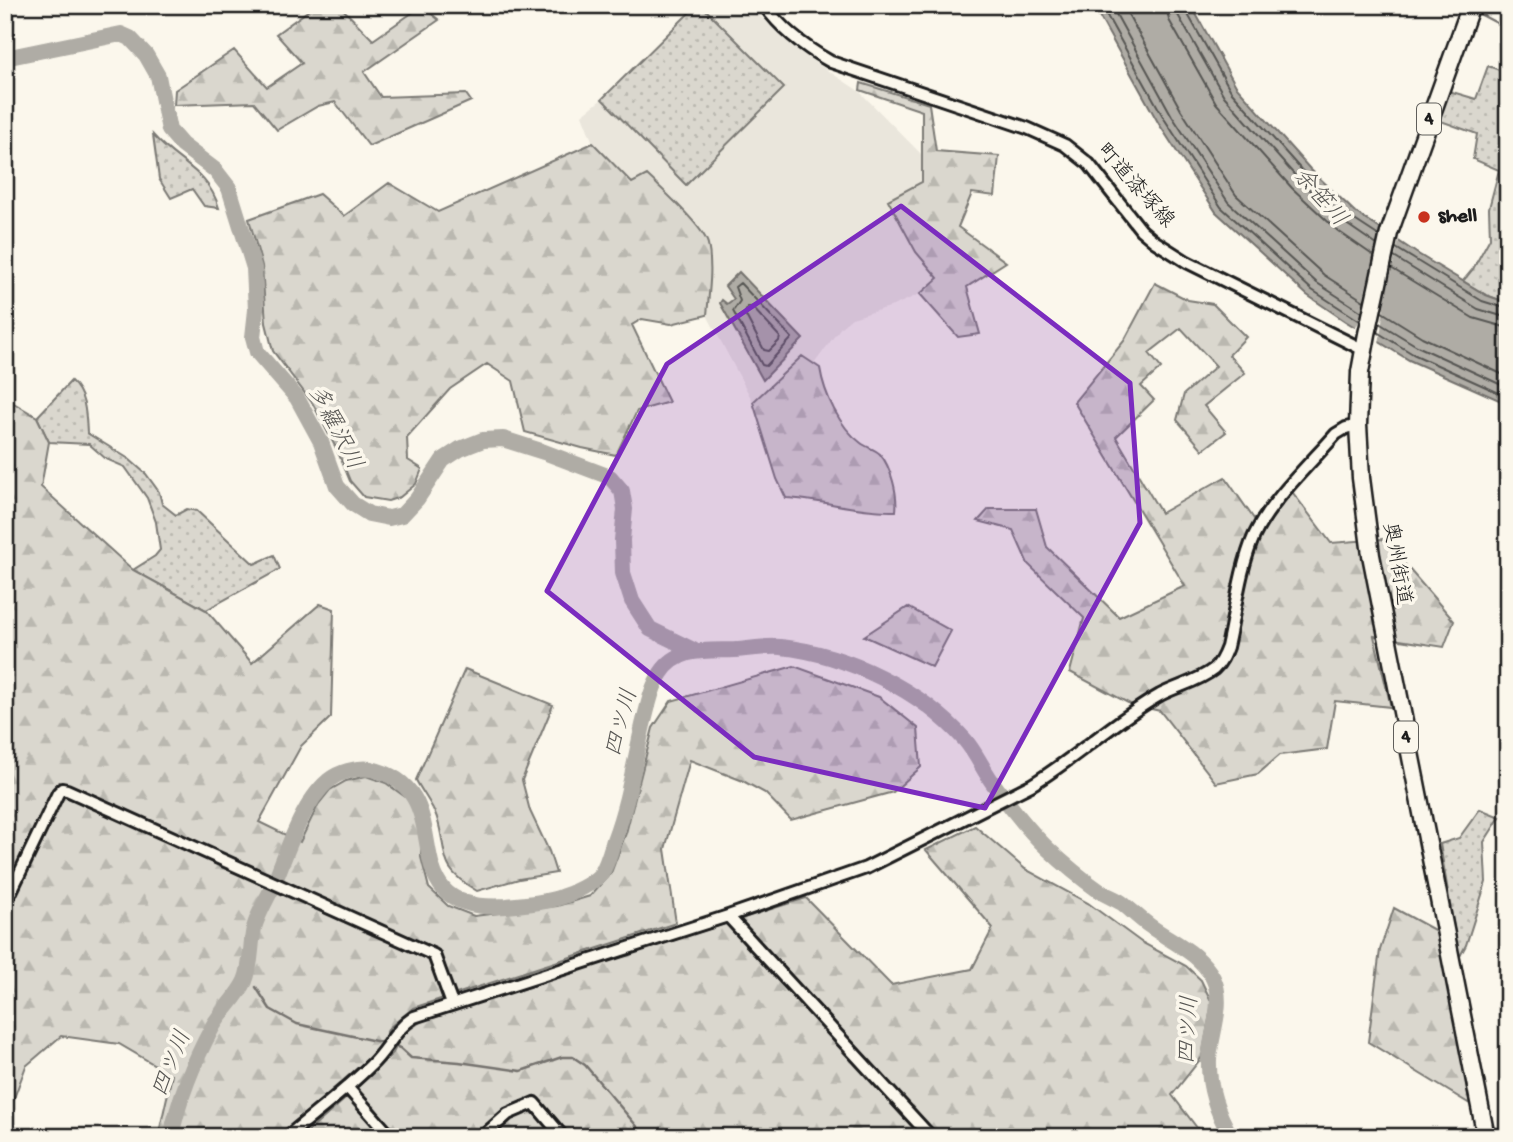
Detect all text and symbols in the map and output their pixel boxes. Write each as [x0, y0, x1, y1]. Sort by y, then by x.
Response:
road number: 4 [1417, 104, 1441, 134]
street label: 町道漆塚線 [1090, 138, 1180, 234]
water label: 余笹川 [1286, 162, 1353, 233]
place label: shell [1438, 205, 1477, 230]
marker: shell [1416, 209, 1432, 225]
water label: 多羅沢川 [301, 380, 368, 475]
street label: 奥州街道 [1375, 520, 1417, 608]
water label: 四ツ川 [601, 686, 645, 760]
road number: 4 [1394, 722, 1418, 752]
water label: 四ツ川 [1175, 995, 1205, 1065]
water label: 四ツ川 [148, 1027, 198, 1101]

